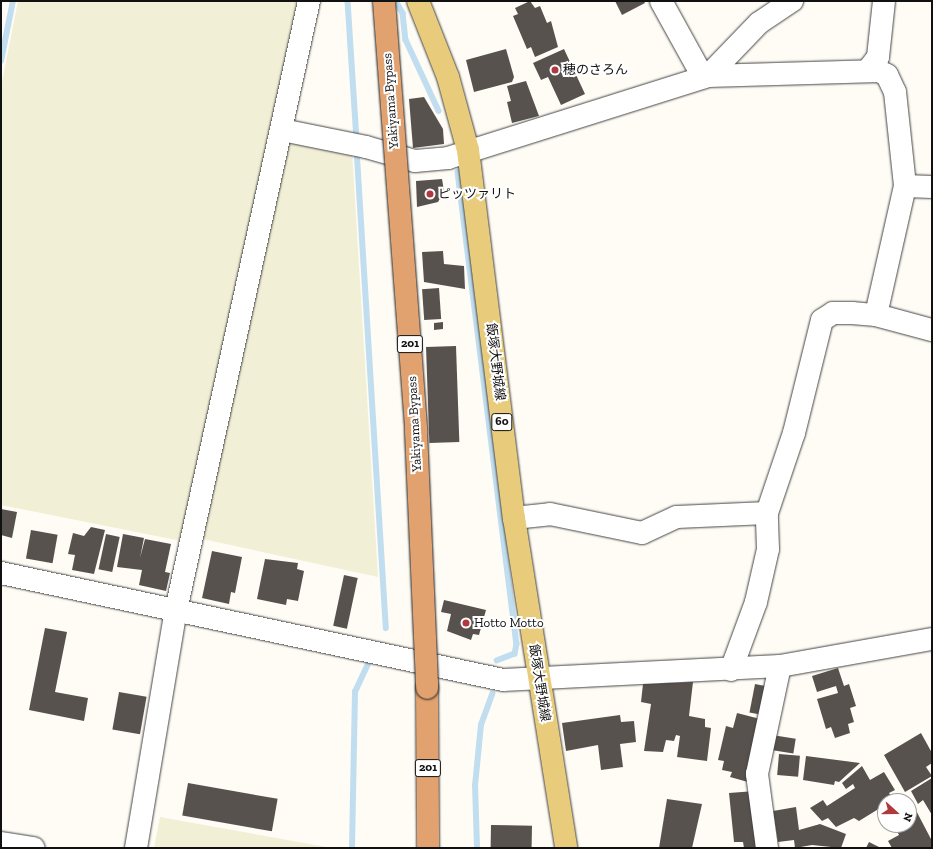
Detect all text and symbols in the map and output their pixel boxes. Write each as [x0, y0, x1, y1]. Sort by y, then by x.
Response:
street label: Yakiyama Bypass [380, 53, 402, 149]
place label: 穂のさろん [563, 62, 628, 78]
marker: 穂のさろん [550, 65, 560, 75]
place label: ピッツァリト [438, 186, 516, 202]
marker: ピッツァリト [425, 189, 435, 199]
street label: 飯塚大野城線 [483, 322, 507, 402]
road number: 201 [396, 334, 424, 354]
street label: Yakiyama Bypass [405, 376, 425, 472]
road number: 60 [491, 412, 513, 432]
place label: Hotto Motto [474, 615, 544, 631]
marker: Hotto Motto [461, 618, 471, 628]
street label: 飯塚大野城線 [525, 643, 553, 723]
road number: 201 [414, 758, 442, 778]
north arrow [877, 793, 917, 833]
text: N [900, 811, 915, 823]

